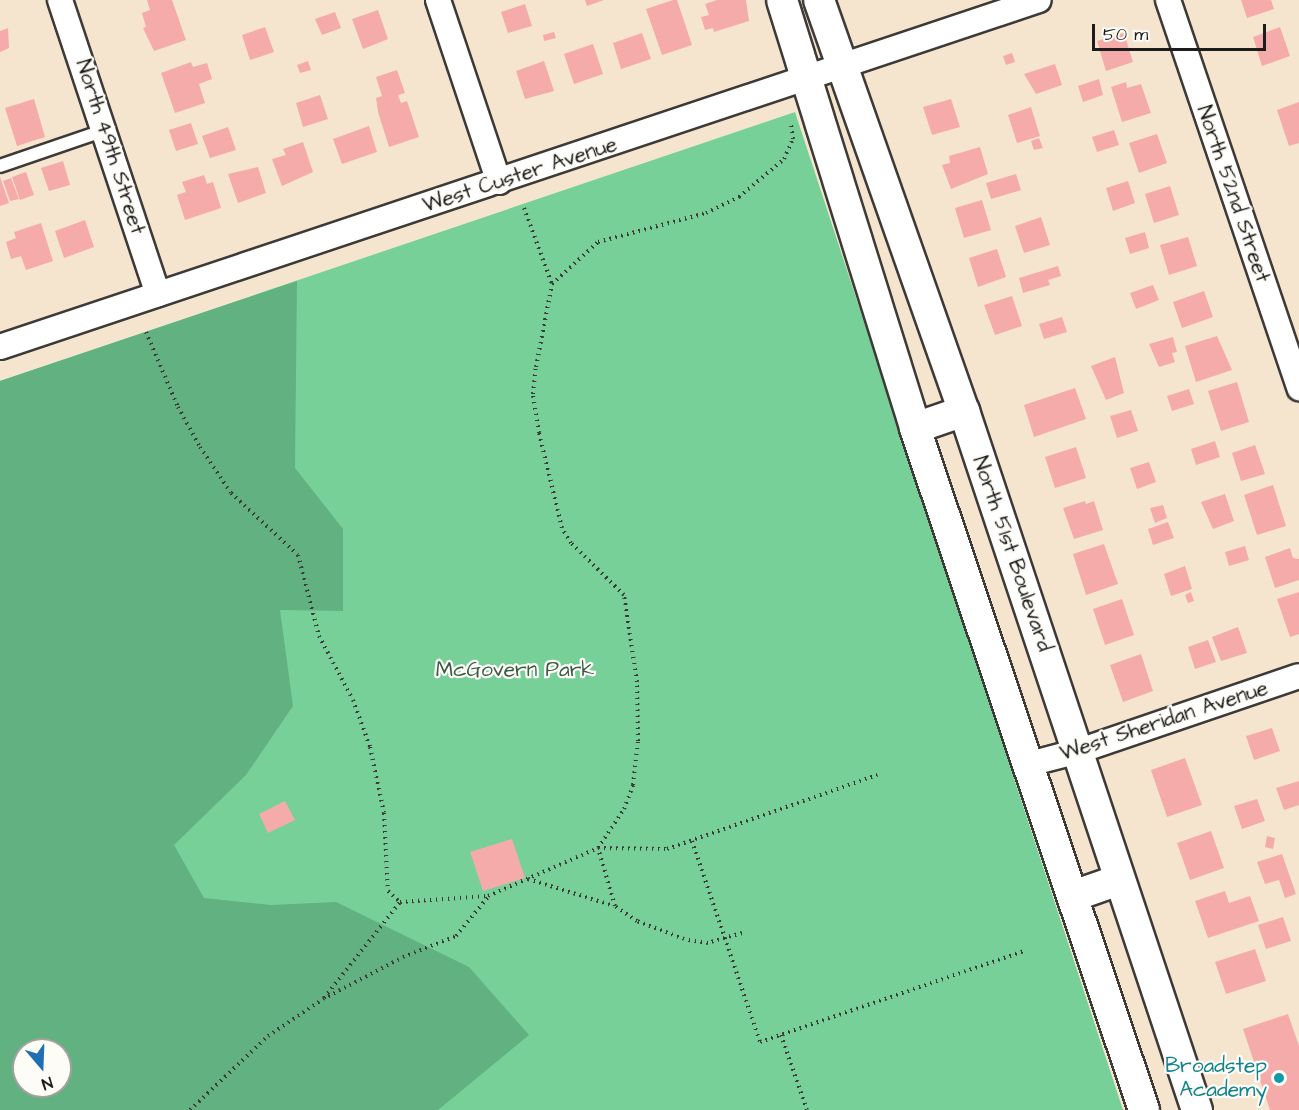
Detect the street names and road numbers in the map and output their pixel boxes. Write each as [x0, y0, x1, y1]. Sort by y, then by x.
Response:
street label: North 49th Street [70, 56, 150, 238]
street label: North 52nd Street [1191, 102, 1275, 286]
street label: West Custer Avenue [420, 132, 620, 218]
street label: North 51st Boulevard [967, 453, 1057, 655]
street label: West Sheridan Avenue [1057, 675, 1271, 767]

